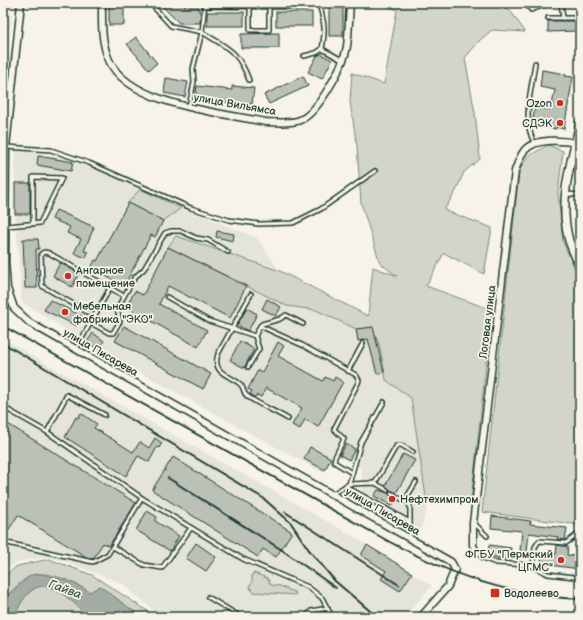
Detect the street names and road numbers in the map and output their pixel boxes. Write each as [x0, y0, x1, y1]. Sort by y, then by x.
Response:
street label: улица Вильямса [193, 91, 278, 118]
street label: Логовая улица [476, 284, 499, 361]
street label: улица Писарева [61, 326, 141, 379]
street label: улица Писарева [343, 485, 423, 538]

